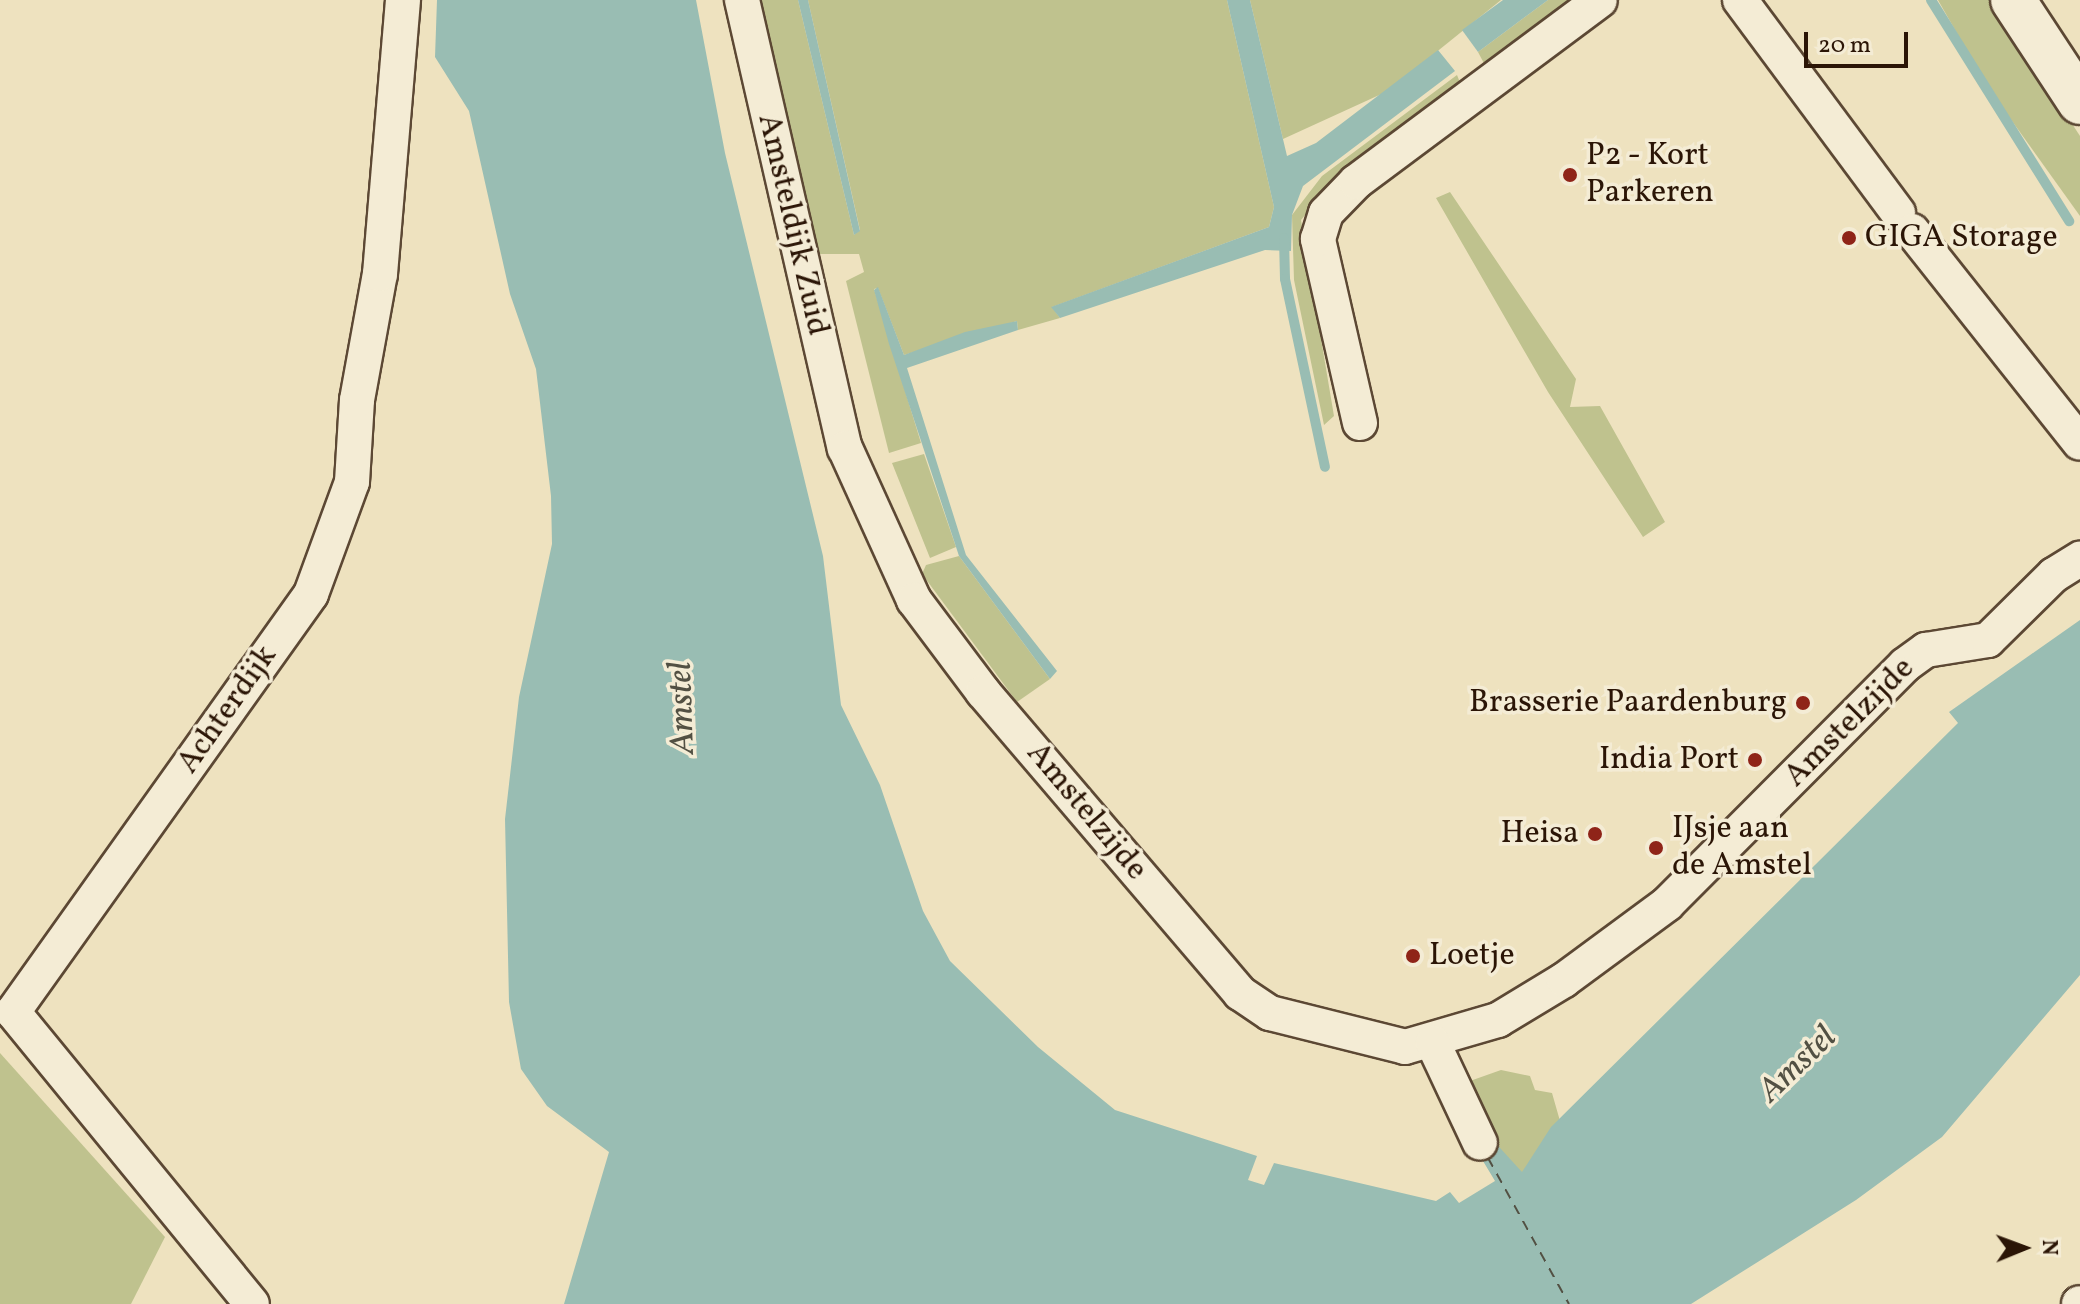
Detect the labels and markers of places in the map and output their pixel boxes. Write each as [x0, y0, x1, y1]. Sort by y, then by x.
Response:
place label: P2 - Kort Parkeren [1586, 138, 1714, 213]
marker: P2 - Kort Parkeren [1561, 166, 1579, 184]
place label: GIGA Storage [1865, 219, 2058, 257]
marker: GIGA Storage [1840, 229, 1858, 247]
place label: Brasserie Paardenburg [1469, 684, 1787, 722]
marker: Brasserie Paardenburg [1794, 694, 1812, 712]
place label: India Port [1599, 741, 1739, 779]
marker: India Port [1746, 751, 1764, 769]
place label: IJsje aan de Amstel [1672, 811, 1812, 886]
place label: Heisa [1500, 815, 1579, 853]
marker: Heisa [1586, 825, 1604, 843]
marker: IJsje aan de Amstel [1647, 839, 1665, 857]
place label: Loetje [1429, 937, 1515, 975]
marker: Loetje [1404, 947, 1422, 965]

